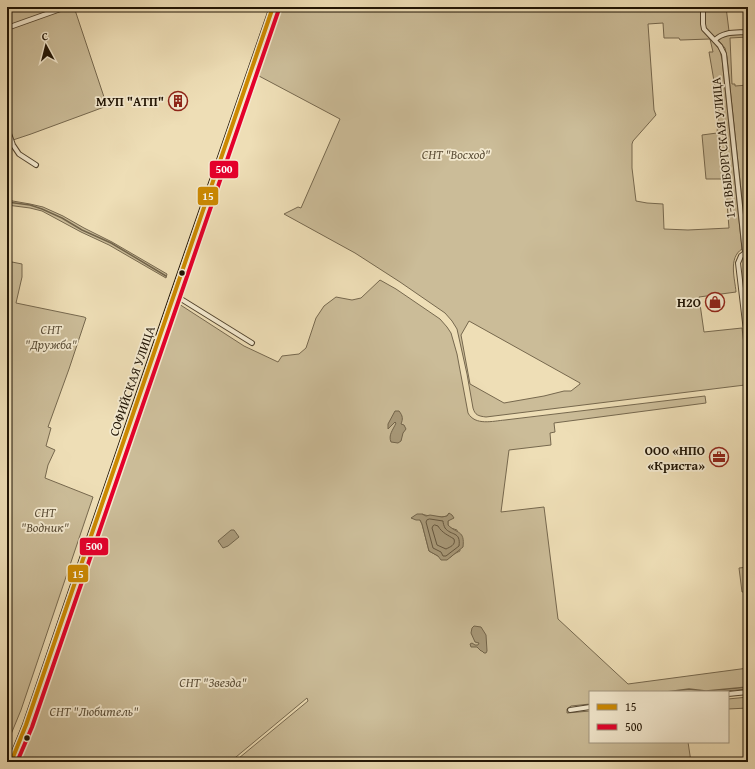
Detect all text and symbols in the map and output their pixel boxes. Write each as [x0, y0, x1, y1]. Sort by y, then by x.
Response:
north arrow [26, 26, 66, 66]
text: С [41, 28, 49, 44]
street label: 1-Я ВЫБОРГСКАЯ УЛИЦА [706, 76, 740, 220]
building icon: МУП "АТП" [167, 90, 189, 112]
place label: МУП "АТП" [96, 92, 164, 111]
park label: СНТ "Восход" [422, 145, 490, 164]
line badge: 500 [209, 160, 239, 179]
text: 500 [215, 161, 233, 177]
line badge: 15 [197, 186, 219, 206]
text: 15 [202, 188, 214, 204]
unlabelled marker [177, 268, 187, 278]
shop icon: H2O [704, 291, 726, 313]
place label: H2O [677, 293, 701, 312]
park label: СНТ "Дружба" [25, 320, 77, 354]
street label: СОФИЙСКАЯ УЛИЦА [104, 323, 160, 439]
place label: ООО «НПО «Криста» [645, 441, 705, 475]
office icon: ООО «НПО «Криста» [708, 446, 730, 468]
park label: СНТ "Водник" [21, 503, 69, 537]
line badge: 500 [79, 537, 109, 556]
text: 500 [85, 538, 103, 554]
line badge: 15 [67, 564, 89, 583]
text: 15 [72, 566, 84, 582]
park label: СНТ "Звезда" [179, 673, 247, 692]
legend [589, 691, 729, 743]
text: 15 [625, 698, 637, 715]
park label: СНТ "Любитель" [50, 702, 138, 721]
text: 500 [625, 718, 643, 735]
unlabelled marker [22, 733, 32, 743]

